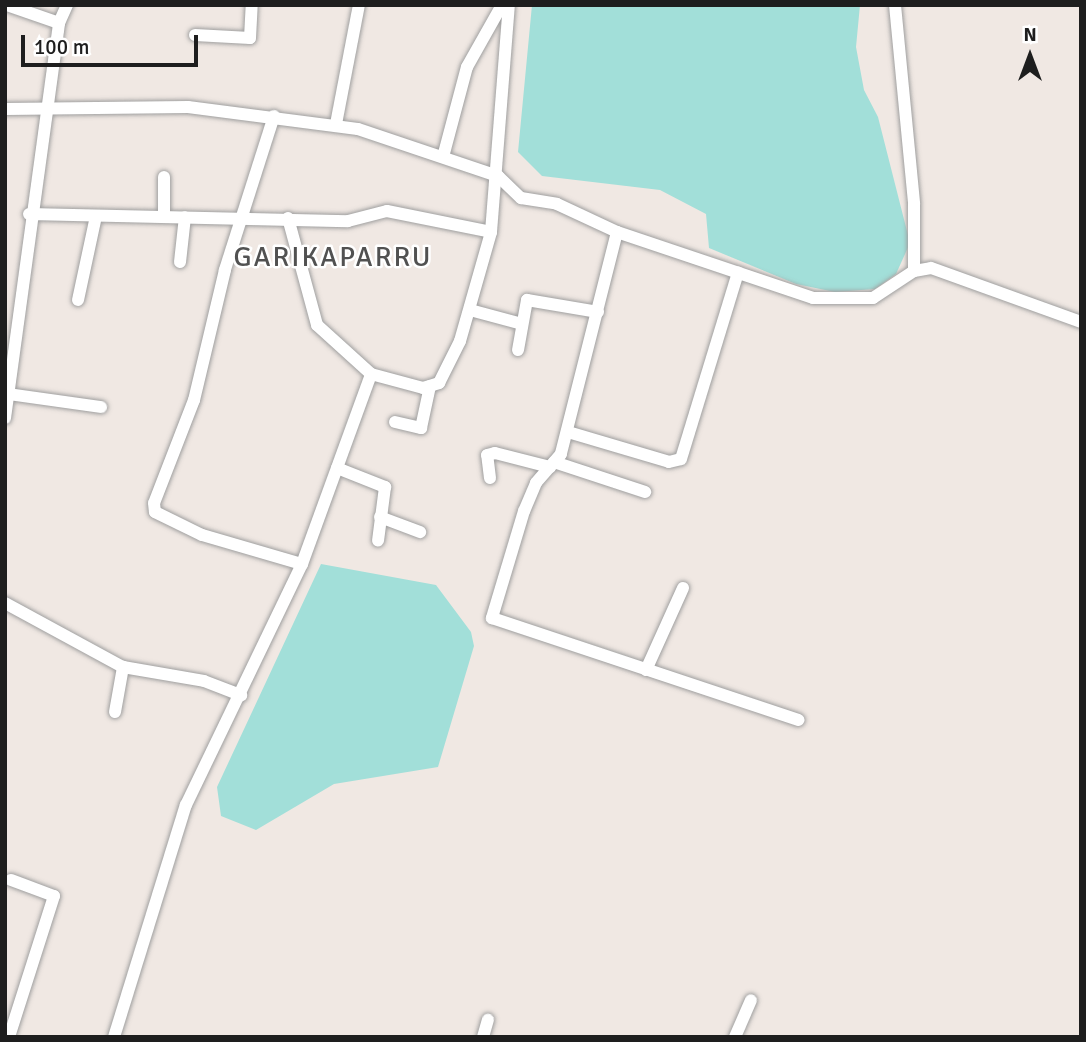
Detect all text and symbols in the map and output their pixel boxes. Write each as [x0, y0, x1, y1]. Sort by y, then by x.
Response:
scale bar [24, 21, 201, 65]
north arrow [995, 21, 1065, 91]
text: N [1023, 23, 1037, 47]
text: 100 m [34, 34, 89, 60]
district label: GARIKAPARRU [235, 240, 431, 274]

